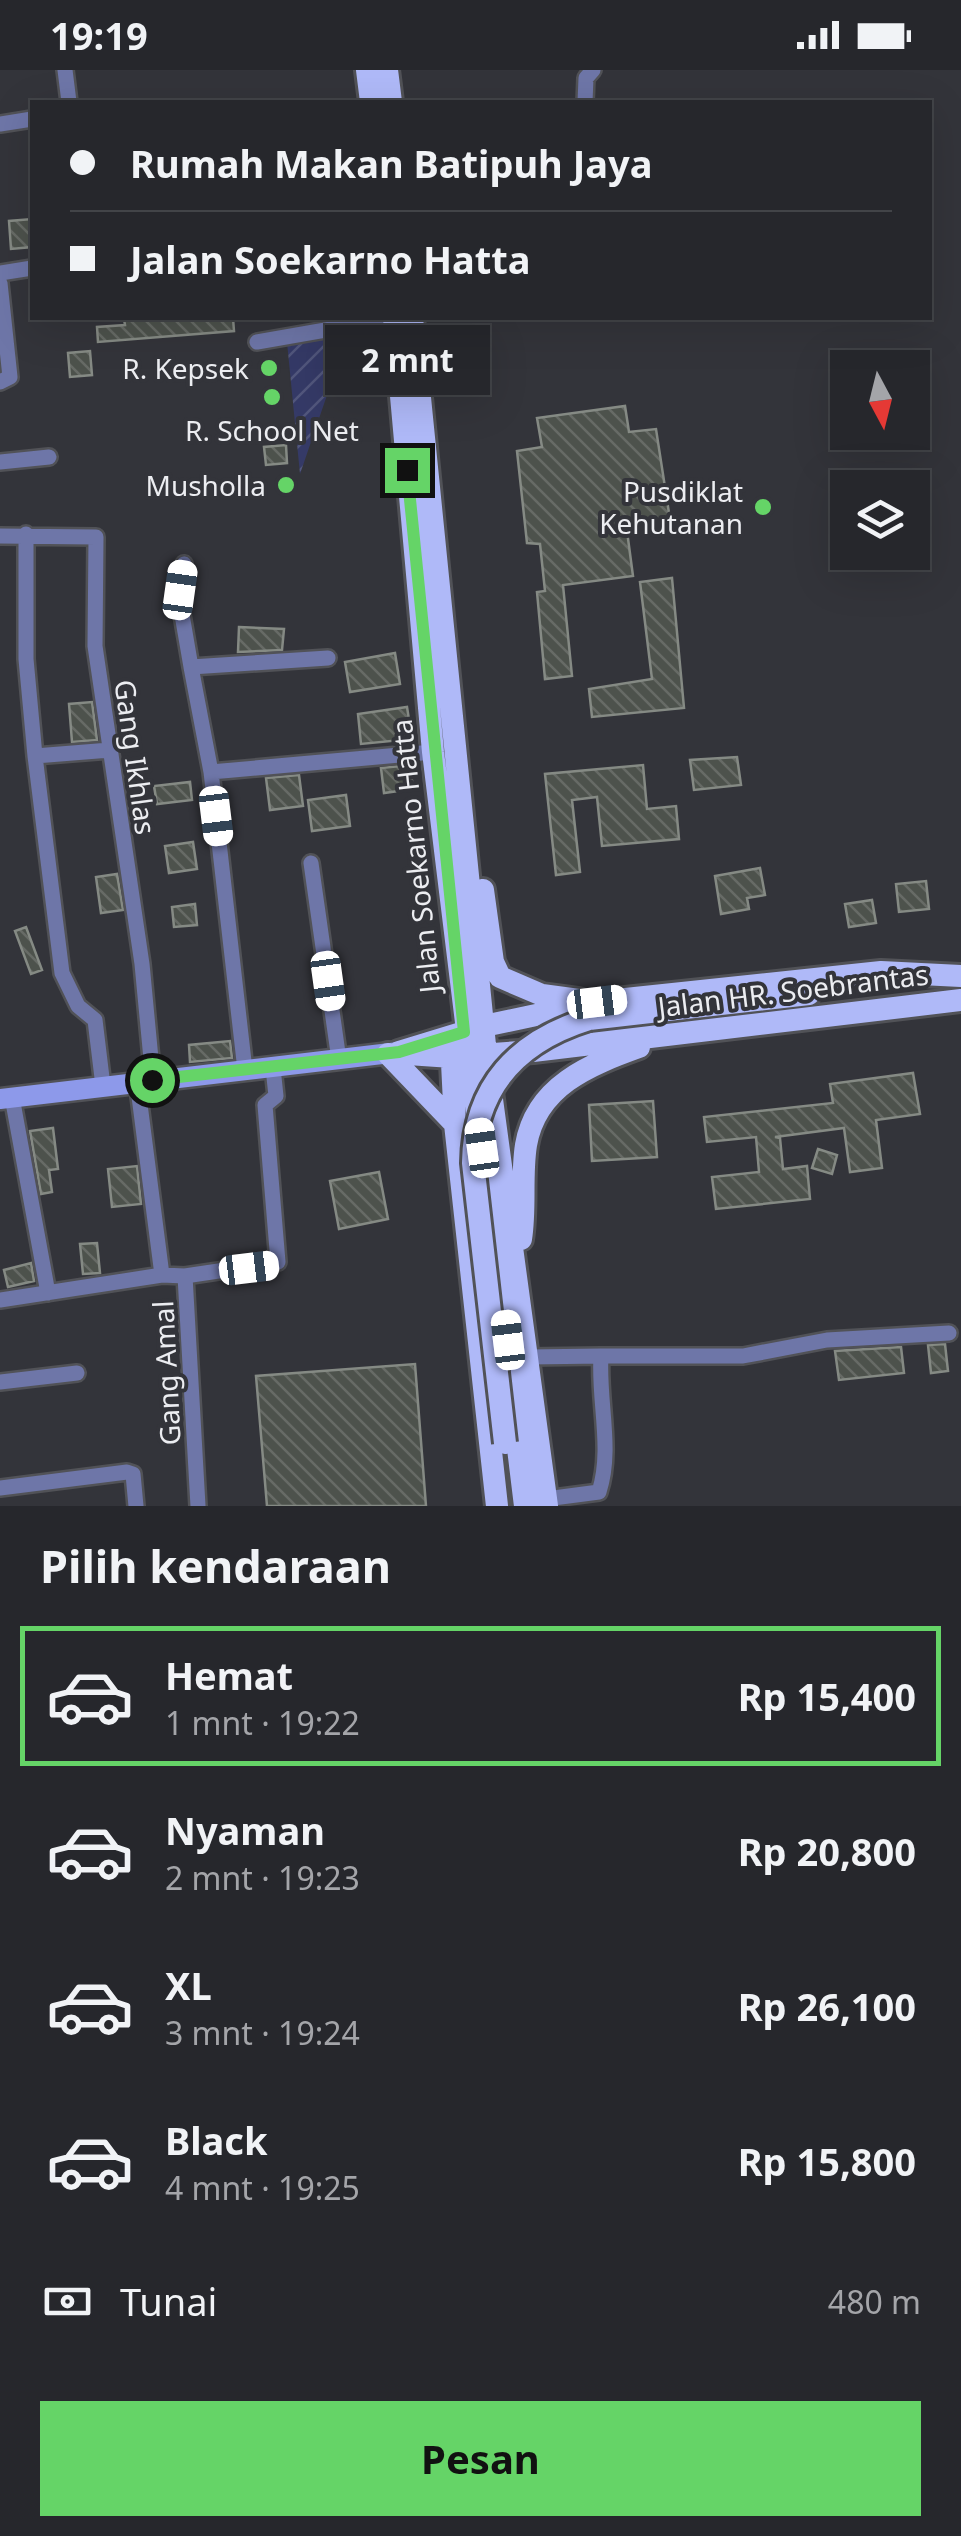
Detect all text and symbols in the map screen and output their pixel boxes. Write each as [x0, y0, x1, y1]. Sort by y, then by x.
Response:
text: 19:19 [50, 9, 148, 61]
text: Rumah Makan Batipuh Jaya [130, 137, 653, 189]
text: Jalan Soekarno Hatta [130, 233, 531, 285]
callout: 2 mnt [324, 325, 490, 395]
text: 2 mnt [361, 338, 454, 381]
place label: R. Kepsek [122, 349, 249, 387]
north arrow [830, 350, 930, 450]
map controls [830, 350, 930, 570]
marker: R. Kepsek [258, 357, 280, 379]
marker: R. School Net [261, 386, 283, 408]
place label: R. School Net [185, 411, 359, 449]
route end [385, 448, 430, 493]
place label: Musholla [145, 466, 266, 504]
button: layers [830, 470, 930, 570]
place label: Pusdiklat Kehutanan [599, 472, 743, 542]
marker: Musholla [275, 474, 297, 496]
marker: Pusdiklat Kehutanan [752, 496, 774, 518]
car [161, 558, 199, 622]
street label: Gang Ikhlas [106, 677, 166, 837]
street label: Jalan Soekarno Hatta [382, 717, 449, 998]
car [197, 784, 235, 848]
car [309, 949, 347, 1013]
street label: Jalan HR. Soebrantas [653, 955, 930, 1026]
car [565, 983, 629, 1021]
route start [130, 1058, 175, 1103]
car [463, 1116, 501, 1180]
car [217, 1249, 281, 1287]
street label: Gang Amal [143, 1300, 189, 1446]
car [489, 1308, 527, 1372]
text: Pilih kendaraan [40, 1535, 391, 1596]
text: Hemat [165, 1649, 293, 1701]
icon: car [45, 1651, 135, 1741]
text: Rp 15,400 [738, 1670, 916, 1722]
text: 1 mnt · 19:22 [165, 1701, 360, 1744]
text: Nyaman [165, 1804, 325, 1856]
icon: car [45, 1806, 135, 1896]
text: Rp 20,800 [738, 1825, 916, 1877]
text: 2 mnt · 19:23 [165, 1856, 360, 1899]
text: XL [165, 1959, 212, 2011]
icon: car [45, 1961, 135, 2051]
text: Rp 26,100 [738, 1980, 916, 2032]
text: 3 mnt · 19:24 [165, 2011, 360, 2054]
text: Black [165, 2114, 268, 2166]
icon: car [45, 2116, 135, 2206]
text: Rp 15,800 [738, 2135, 916, 2187]
text: 4 mnt · 19:25 [165, 2166, 360, 2209]
icon: cash [40, 2274, 95, 2329]
text: Tunai [120, 2275, 217, 2327]
text: 480 m [828, 2280, 921, 2323]
button: Pesan [40, 2401, 921, 2516]

